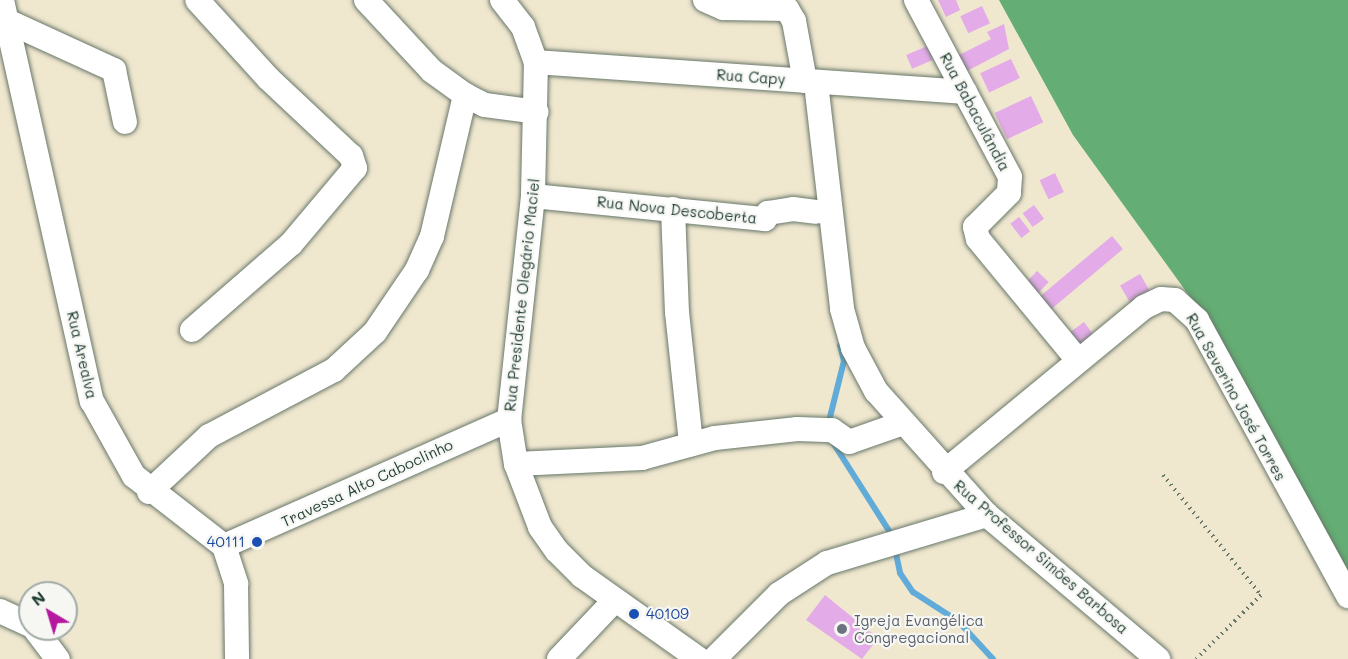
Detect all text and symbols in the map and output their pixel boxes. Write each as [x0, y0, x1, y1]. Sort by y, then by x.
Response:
street label: Rua Babaculândia [936, 50, 1014, 174]
street label: Rua Capy [716, 66, 786, 88]
street label: Rua Presidente Olegário Maciel [501, 178, 543, 412]
street label: Rua Nova Descoberta [596, 193, 758, 227]
street label: Rua Arealva [63, 309, 101, 401]
street label: Rua Severino José Torres [1182, 310, 1290, 484]
street label: Travessa Alto Caboclinho [278, 435, 456, 531]
street label: Rua Professor Simões Barbosa [950, 476, 1132, 638]
place label: 40111 [207, 533, 245, 551]
marker: 40111 [250, 535, 264, 549]
north arrow [18, 581, 78, 641]
text: N [27, 586, 49, 610]
place label: 40109 [646, 605, 689, 623]
marker: 40109 [627, 607, 641, 621]
place label: Igreja Evangélica Congregacional [854, 611, 984, 646]
marker: Igreja Evangélica Congregacional [835, 622, 849, 636]

